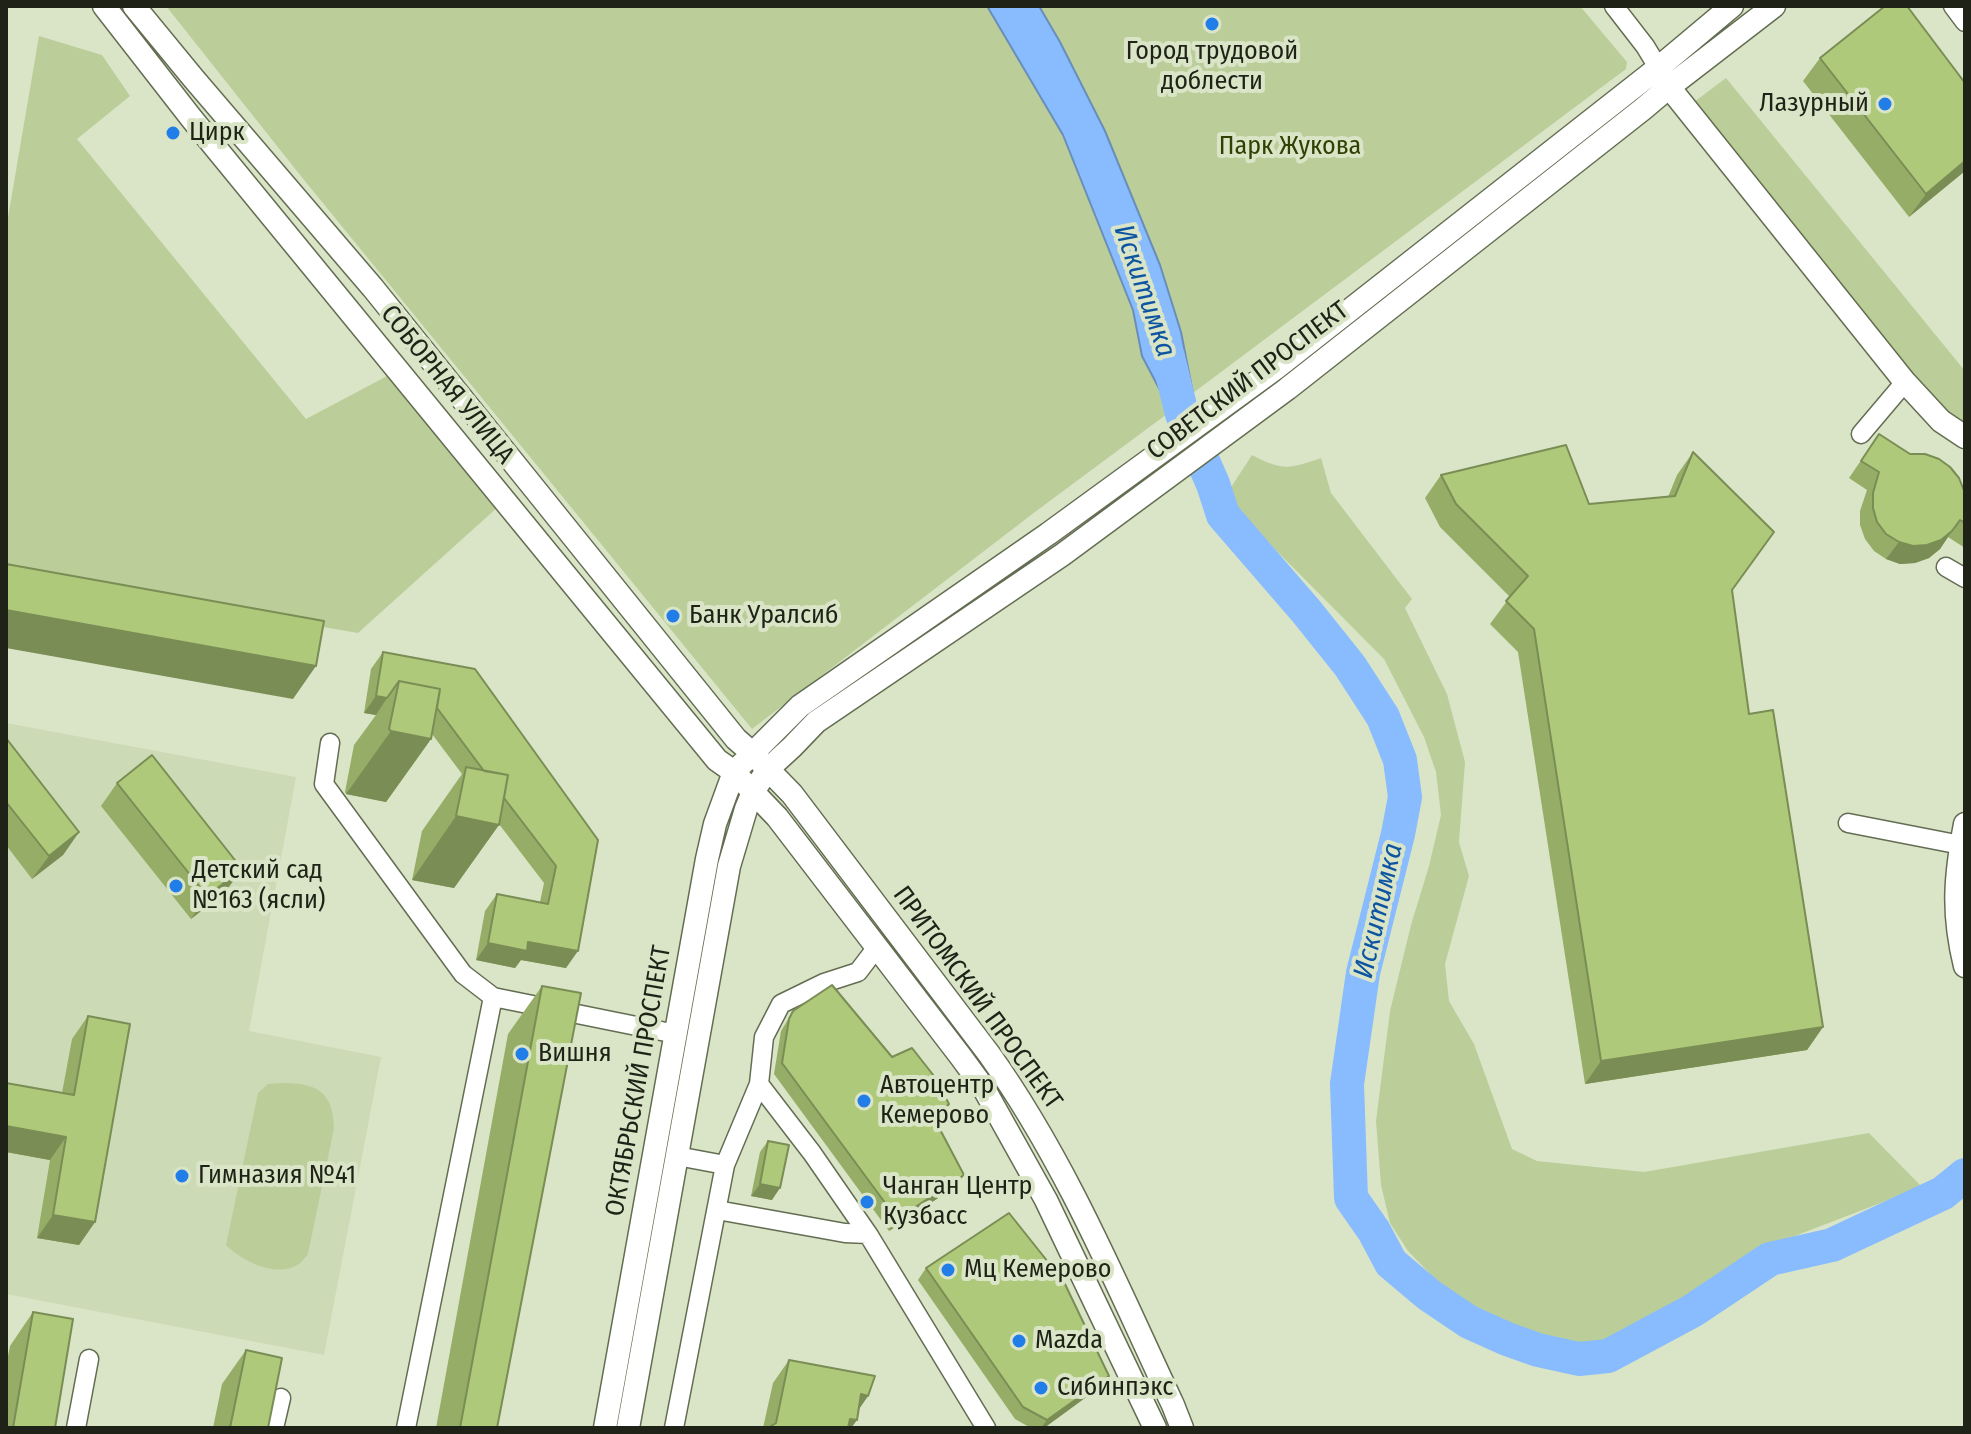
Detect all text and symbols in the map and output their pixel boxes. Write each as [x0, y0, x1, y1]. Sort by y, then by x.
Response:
marker: Город трудовой доблести [1203, 15, 1221, 33]
place label: Город трудовой доблести [1126, 36, 1298, 98]
place label: Лазурный [1759, 88, 1869, 120]
marker: Лазурный [1876, 95, 1894, 113]
place label: Цирк [189, 117, 245, 149]
marker: Цирк [164, 124, 182, 142]
park label: Парк Жукова [1219, 131, 1361, 163]
water label: Искитимка [1106, 220, 1182, 362]
street label: СОВЕТСКИЙ ПРОСПЕКТ [1141, 295, 1355, 467]
street label: СОБОРНАЯ УЛИЦА [374, 299, 520, 471]
place label: Банк Уралсиб [689, 600, 838, 632]
marker: Банк Уралсиб [664, 607, 682, 625]
water label: Искитимка [1347, 840, 1411, 982]
place label: Детский сад №163 (ясли) [192, 855, 326, 916]
marker: Детский сад №163 (ясли) [167, 877, 185, 895]
street label: ПРИТОМСКИЙ ПРОСПЕКТ [886, 880, 1068, 1116]
street label: ОКТЯБРЬСКИЙ ПРОСПЕКТ [600, 943, 678, 1219]
place label: Вишня [538, 1038, 612, 1070]
marker: Вишня [513, 1045, 531, 1063]
place label: Автоцентр Кемерово [880, 1070, 994, 1132]
marker: Автоцентр Кемерово [855, 1092, 873, 1110]
place label: Гимназия №41 [198, 1160, 356, 1192]
marker: Гимназия №41 [173, 1167, 191, 1185]
place label: Чанган Центр Кузбасс [883, 1171, 1032, 1232]
marker: Чанган Центр Кузбасс [858, 1193, 876, 1211]
place label: Мц Кемерово [964, 1254, 1112, 1286]
marker: Мц Кемерово [939, 1261, 957, 1279]
place label: Mazda [1035, 1325, 1103, 1357]
marker: Mazda [1010, 1332, 1028, 1350]
place label: Сибинпэкс [1057, 1372, 1173, 1404]
marker: Сибинпэкс [1032, 1379, 1050, 1397]

